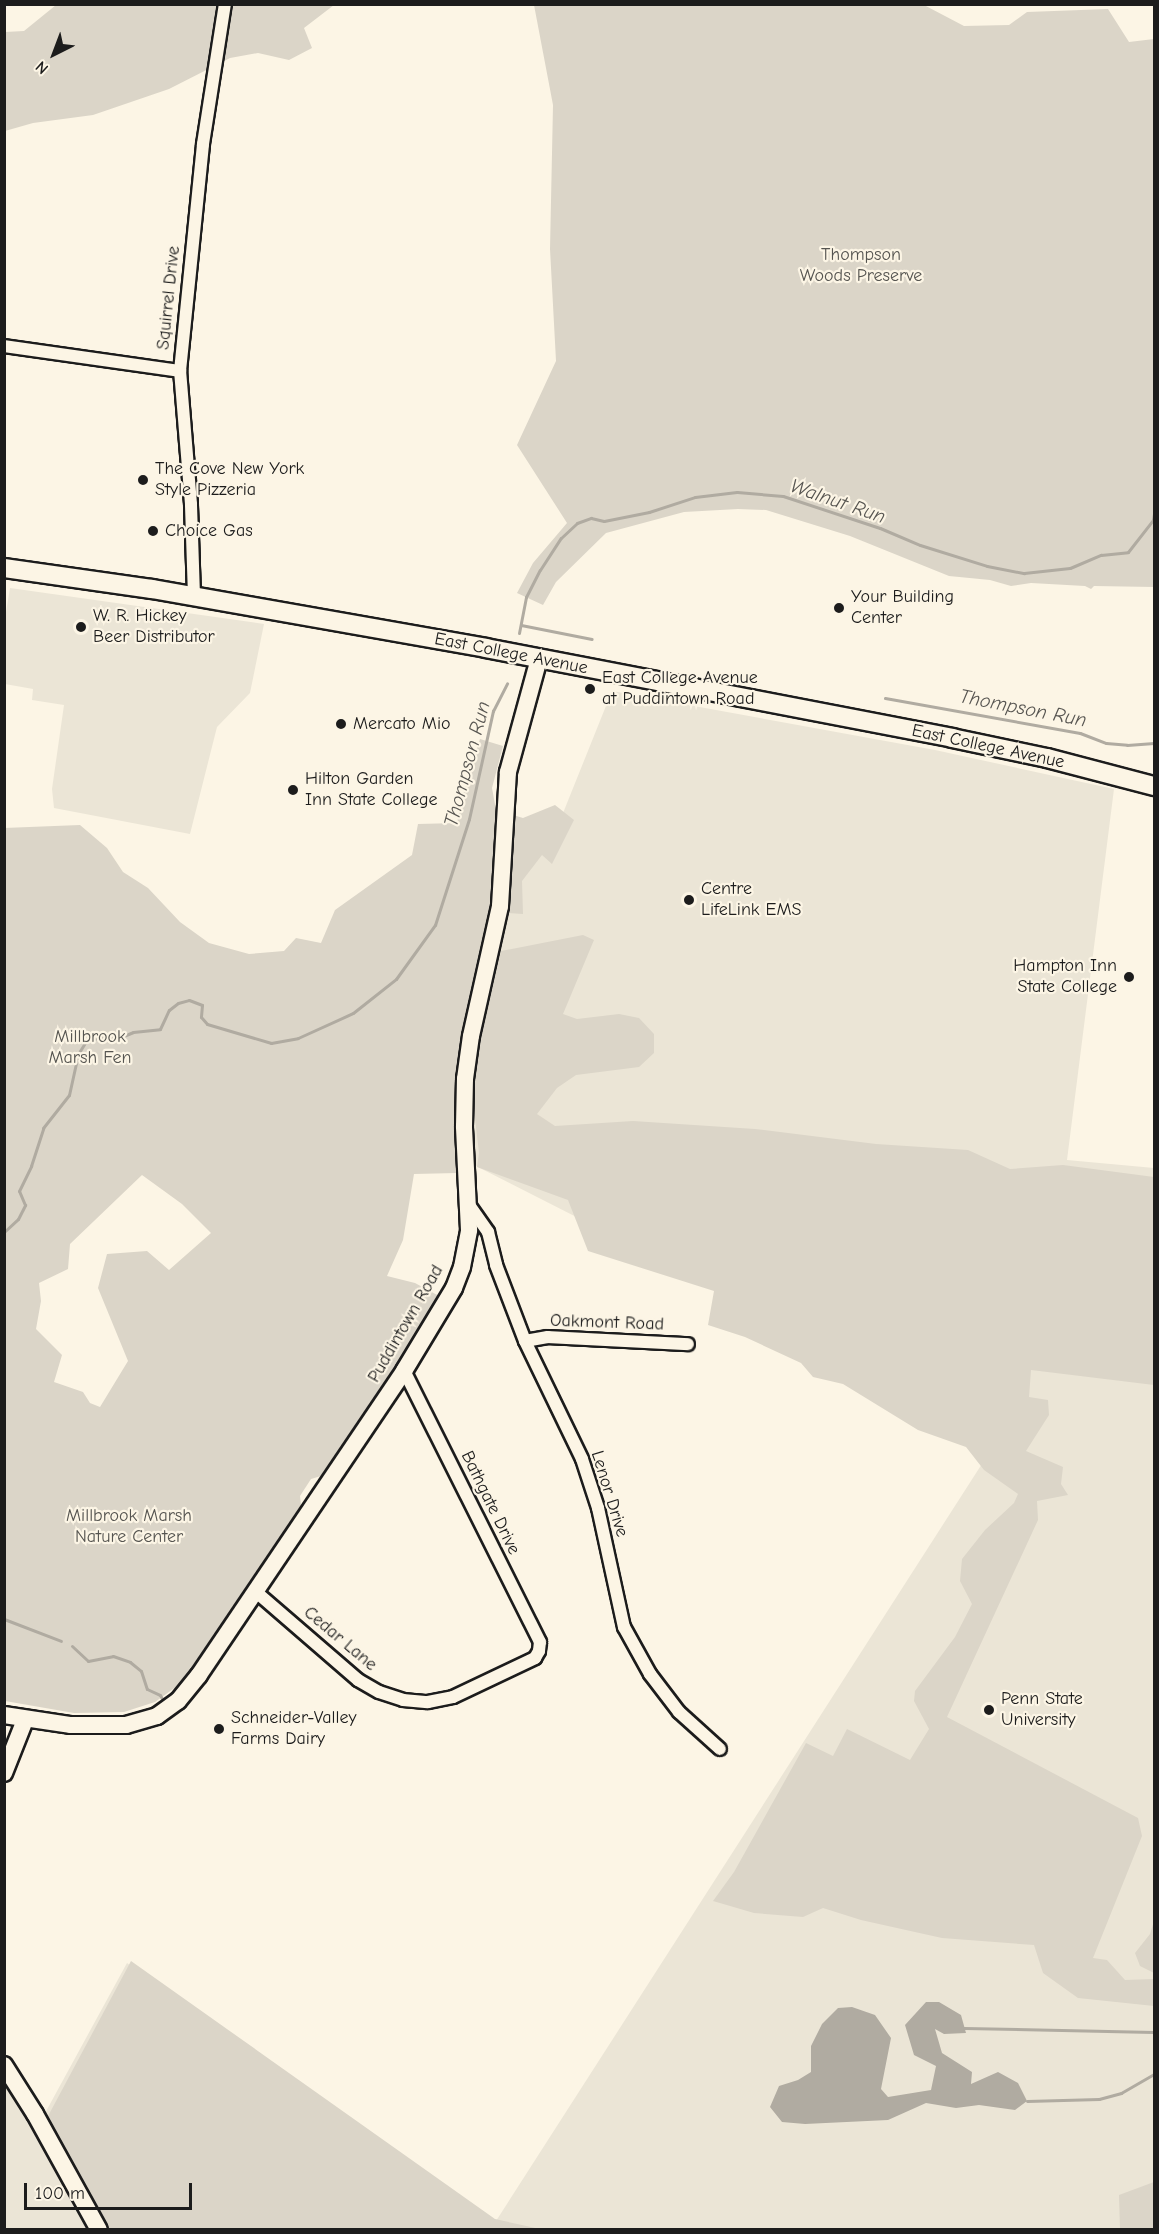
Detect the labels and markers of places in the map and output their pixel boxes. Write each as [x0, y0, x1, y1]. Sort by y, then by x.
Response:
place label: The Cove New York Style Pizzeria [155, 459, 304, 502]
marker: The Cove New York Style Pizzeria [136, 473, 150, 487]
place label: Choice Gas [165, 520, 253, 542]
marker: Choice Gas [146, 524, 160, 538]
place label: Your Building Center [851, 587, 954, 630]
marker: Your Building Center [832, 601, 846, 615]
place label: W. R. Hickey Beer Distributor [93, 606, 215, 648]
marker: W. R. Hickey Beer Distributor [74, 620, 88, 634]
place label: East College Avenue at Puddintown Road [602, 668, 758, 710]
marker: East College Avenue at Puddintown Road [583, 682, 597, 696]
place label: Mercato Mio [353, 713, 451, 735]
marker: Mercato Mio [334, 717, 348, 731]
place label: Hilton Garden Inn State College [305, 769, 438, 812]
marker: Hilton Garden Inn State College [286, 783, 300, 797]
place label: Centre LifeLink EMS [701, 879, 801, 922]
marker: Centre LifeLink EMS [682, 893, 696, 907]
place label: Hampton Inn State College [1013, 956, 1117, 998]
marker: Hampton Inn State College [1122, 970, 1136, 984]
place label: Penn State University [1001, 1689, 1083, 1732]
marker: Penn State University [982, 1703, 996, 1717]
place label: Schneider-Valley Farms Dairy [231, 1708, 357, 1750]
marker: Schneider-Valley Farms Dairy [212, 1722, 226, 1736]

